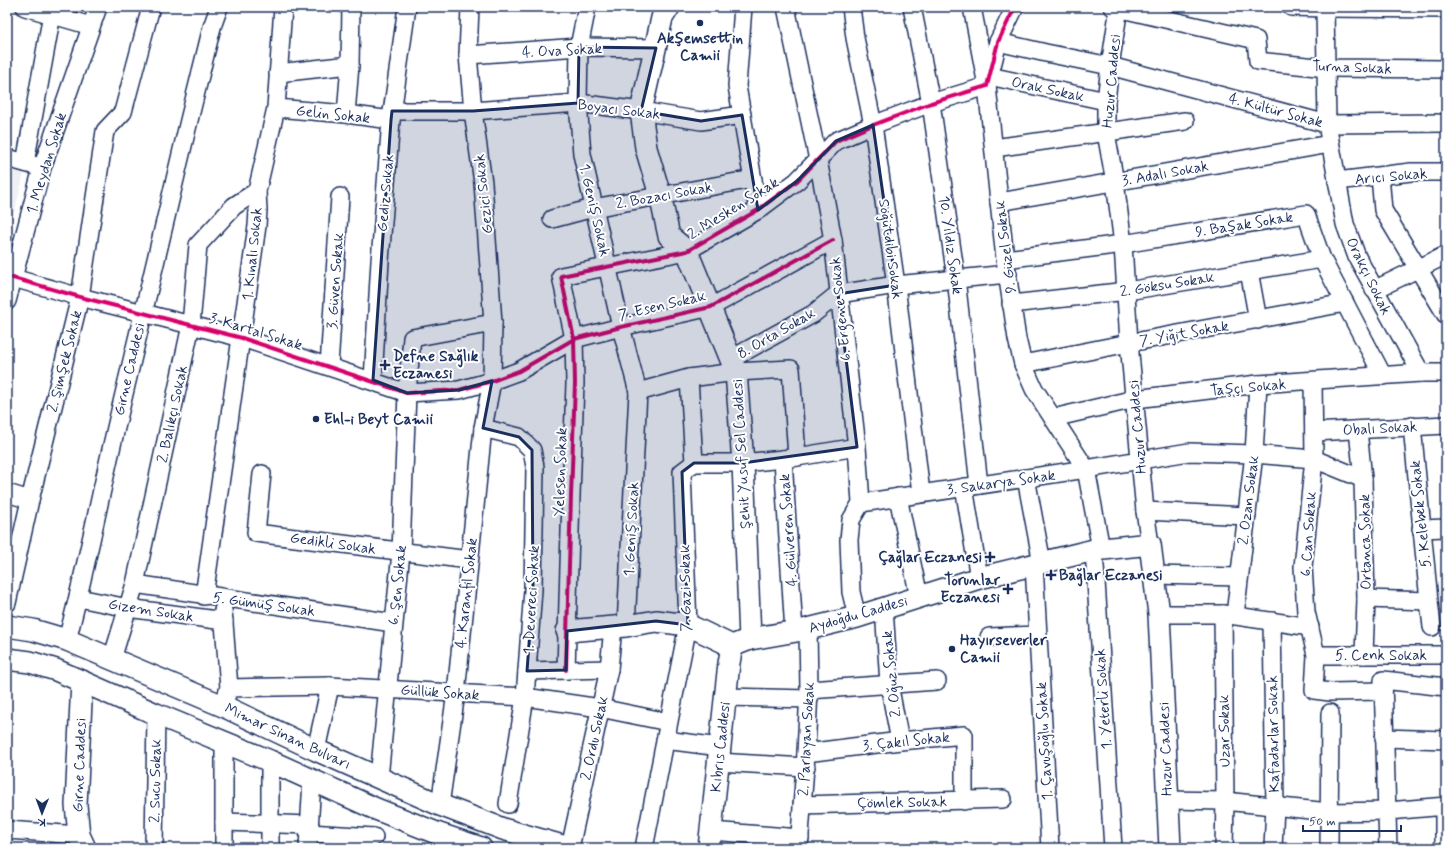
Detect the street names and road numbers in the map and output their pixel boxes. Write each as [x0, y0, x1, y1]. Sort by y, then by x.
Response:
street label: Huzur Caddesi [1098, 33, 1126, 129]
street label: 4. Ova Sokak [521, 39, 603, 63]
street label: Turna Sokak [1312, 57, 1392, 79]
street label: Orak Sokak [1010, 73, 1087, 108]
street label: 4. Kültür Sokak [1227, 89, 1325, 133]
street label: Boyacı Sokak [577, 95, 661, 125]
street label: Gelin Sokak [295, 101, 371, 129]
street label: 1. Meydan Sokak [22, 110, 72, 217]
street label: Gezici Sokak [470, 153, 498, 235]
street label: Gediz Sokak [373, 154, 399, 233]
street label: 3. Adalı Sokak [1120, 157, 1210, 191]
street label: 1. Geniş Sokak [574, 162, 614, 259]
street label: Arıcı Sokak [1354, 164, 1428, 190]
street label: 2. Mesken Sokak [684, 173, 783, 245]
street label: 2. Bozacı Sokak [614, 178, 714, 214]
street label: 10. Yıldız Sokak [933, 194, 967, 296]
street label: Söğütdibi Sokak [873, 198, 907, 301]
street label: 9. Güzel Sokak [990, 199, 1022, 294]
street label: 1. Kınalı Sokak [238, 206, 268, 302]
street label: 9. Başak Sokak [1194, 207, 1295, 243]
street label: 3. Güven Sokak [323, 232, 349, 330]
street label: Orakçı Sokak [1341, 234, 1396, 319]
street label: 6. Ergene Sokak [826, 256, 857, 362]
street label: 2. Göksu Sokak [1118, 268, 1216, 302]
street label: 7. Esen Sokak [617, 286, 708, 326]
street label: 8. Orta Sokak [734, 303, 820, 364]
street label: 2. Şimşek Sokak [43, 308, 87, 414]
street label: 3. Kartal Sokak [207, 308, 305, 356]
street label: 7. Yiğit Sokak [1138, 316, 1231, 352]
street label: Girne Caddesi [110, 321, 150, 418]
street label: 2. Balıkçı Sokak [153, 364, 193, 465]
street label: Taşçı Sokak [1209, 375, 1287, 401]
street label: Şehit Yusuf Sel Caddesi [728, 378, 756, 529]
street label: Huzur Caddesi [1124, 379, 1152, 475]
street label: Obalı Sokak [1342, 417, 1418, 441]
street label: Yelesen Sokak [549, 427, 573, 517]
street label: 2. Ozan Sokak [1234, 454, 1264, 546]
street label: 5. Kelebek Sokak [1405, 459, 1437, 568]
street label: 3. Sakarya Sokak [946, 465, 1057, 501]
street label: 4. Gülveren Sokak [775, 473, 803, 587]
street label: 1. Geniş Sokak [620, 481, 644, 577]
street label: 6. Can Sokak [1296, 490, 1322, 577]
street label: Ortanca Sokak [1355, 494, 1377, 590]
street label: Gedikli Sokak [289, 528, 377, 560]
street label: 4. Karanfil Sokak [451, 537, 483, 649]
street label: 6. Şen Sokak [384, 544, 412, 626]
street label: 7. Gazi Sokak [675, 544, 697, 632]
street label: 1. Devereci Sokak [519, 545, 545, 655]
street label: 5. Gümüş Sokak [211, 588, 316, 622]
street label: Aydoğdu Caddesi [806, 591, 910, 639]
street label: Gizem Sokak [107, 594, 195, 628]
street label: 2. Oğuz Sokak [877, 629, 906, 718]
street label: 5. Cenk Sokak [1335, 646, 1427, 666]
street label: 1. Yeterli Sokak [1091, 648, 1117, 750]
street label: Kafadarlar Sokak [1263, 675, 1285, 793]
street label: Güllük Sokak [400, 680, 480, 706]
street label: 2. Parlayan Sokak [794, 681, 820, 796]
street label: 1. Çavuşoğlu Sokak [1032, 681, 1058, 801]
street label: 2. Ordu Sokak [576, 694, 614, 782]
street label: Uzar Sokak [1214, 694, 1236, 768]
street label: Mimar Sinan Bulvarı [221, 699, 354, 775]
street label: Kıbrıs Caddesi [706, 701, 736, 793]
street label: Huzur Caddesi [1154, 701, 1178, 796]
street label: Girne Caddesi [68, 717, 92, 813]
street label: 3. Çakıl Sokak [862, 727, 951, 757]
street label: 2. Sucu Sokak [145, 738, 167, 823]
street label: Çömlek Sokak [857, 792, 947, 814]

